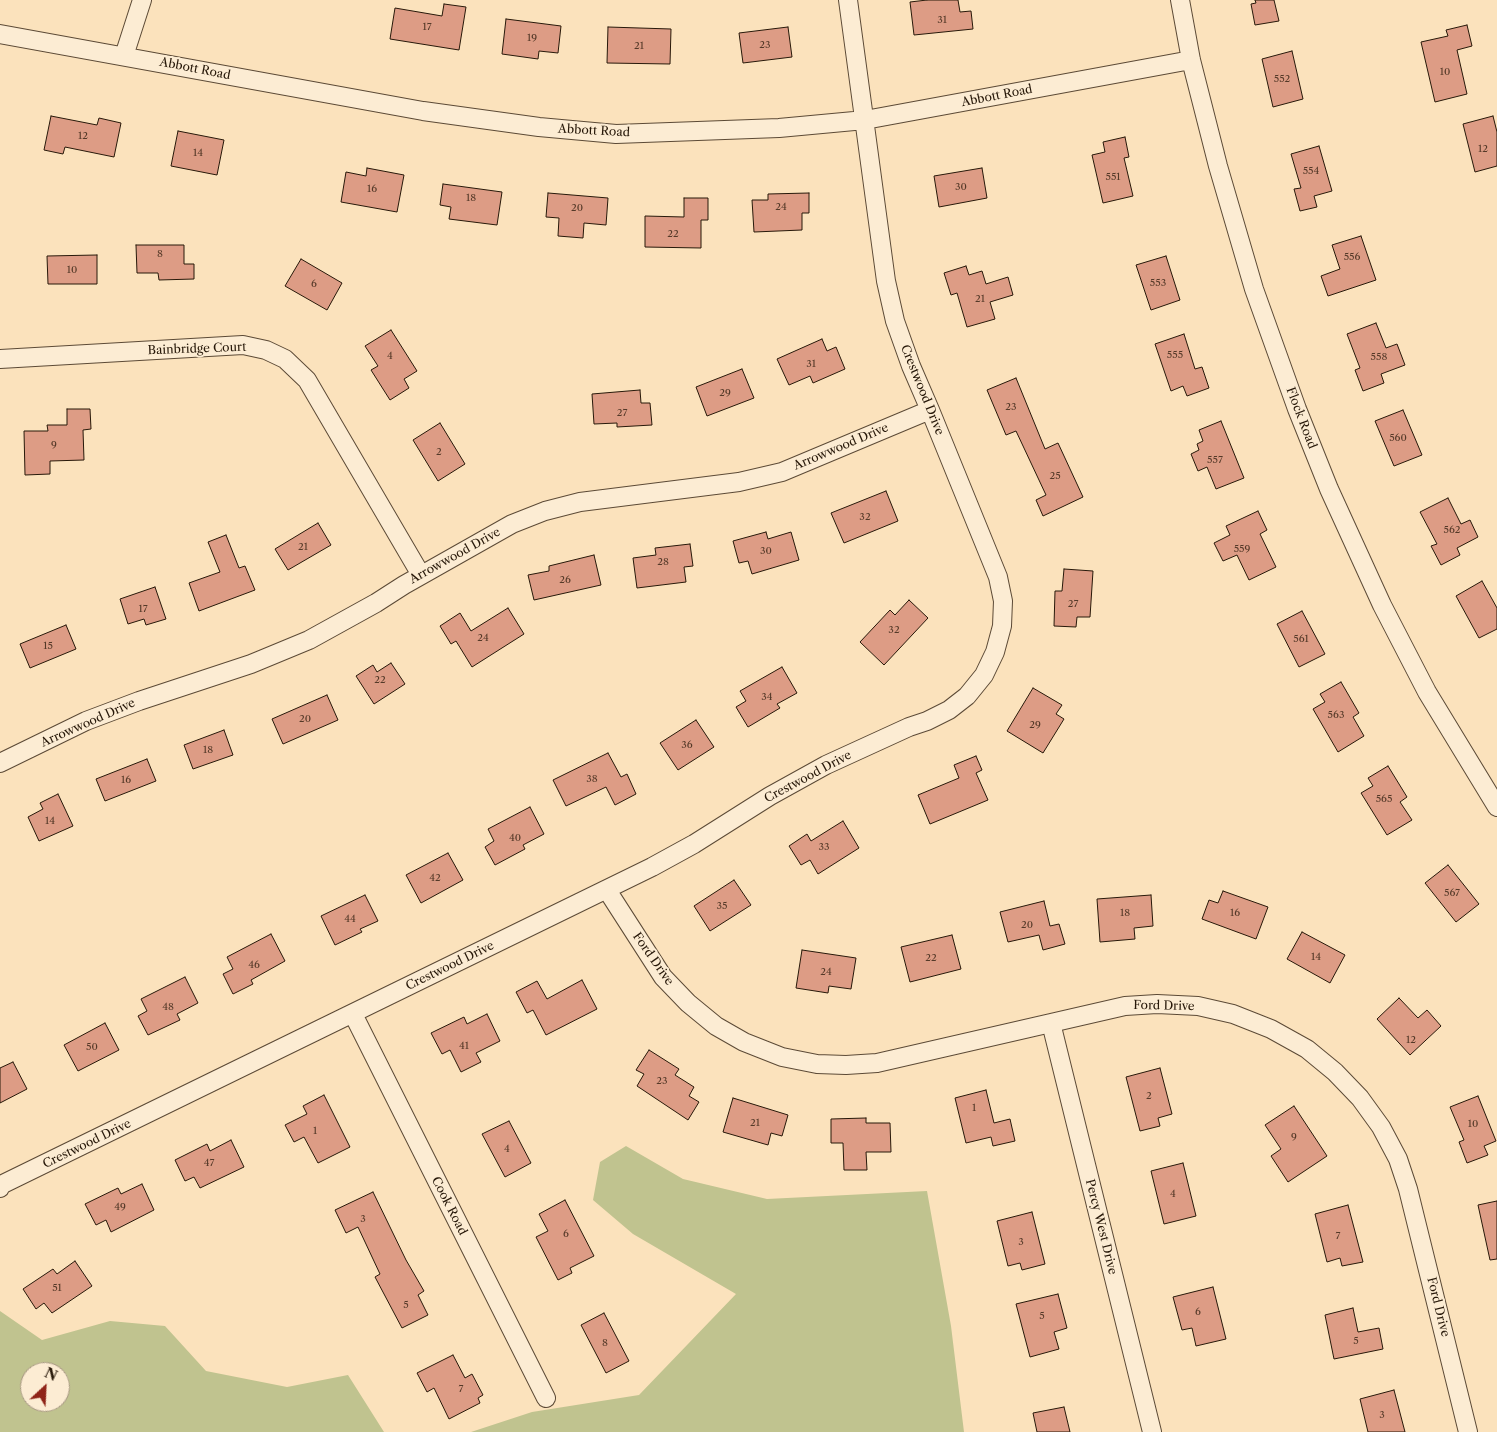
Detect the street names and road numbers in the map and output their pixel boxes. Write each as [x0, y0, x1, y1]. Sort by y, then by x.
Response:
street label: Abbott Road [158, 55, 232, 83]
street label: Abbott Road [960, 82, 1034, 110]
street label: Abbott Road [558, 122, 630, 140]
street label: Bainbridge Court [147, 340, 247, 358]
street label: Crestwood Drive [897, 343, 947, 437]
street label: Flock Road [1283, 385, 1319, 451]
street label: Arrowwood Drive [791, 420, 891, 474]
street label: Arrowwood Drive [407, 525, 503, 587]
street label: Arrowwood Drive [39, 696, 137, 750]
street label: Crestwood Drive [762, 748, 854, 806]
street label: Ford Drive [630, 930, 676, 988]
street label: Crestwood Drive [404, 938, 496, 994]
street label: Ford Drive [1133, 998, 1195, 1014]
street label: Crestwood Drive [41, 1116, 133, 1172]
street label: Cook Road [428, 1174, 470, 1238]
street label: Percy West Drive [1082, 1178, 1120, 1276]
street label: Ford Drive [1424, 1276, 1452, 1338]

